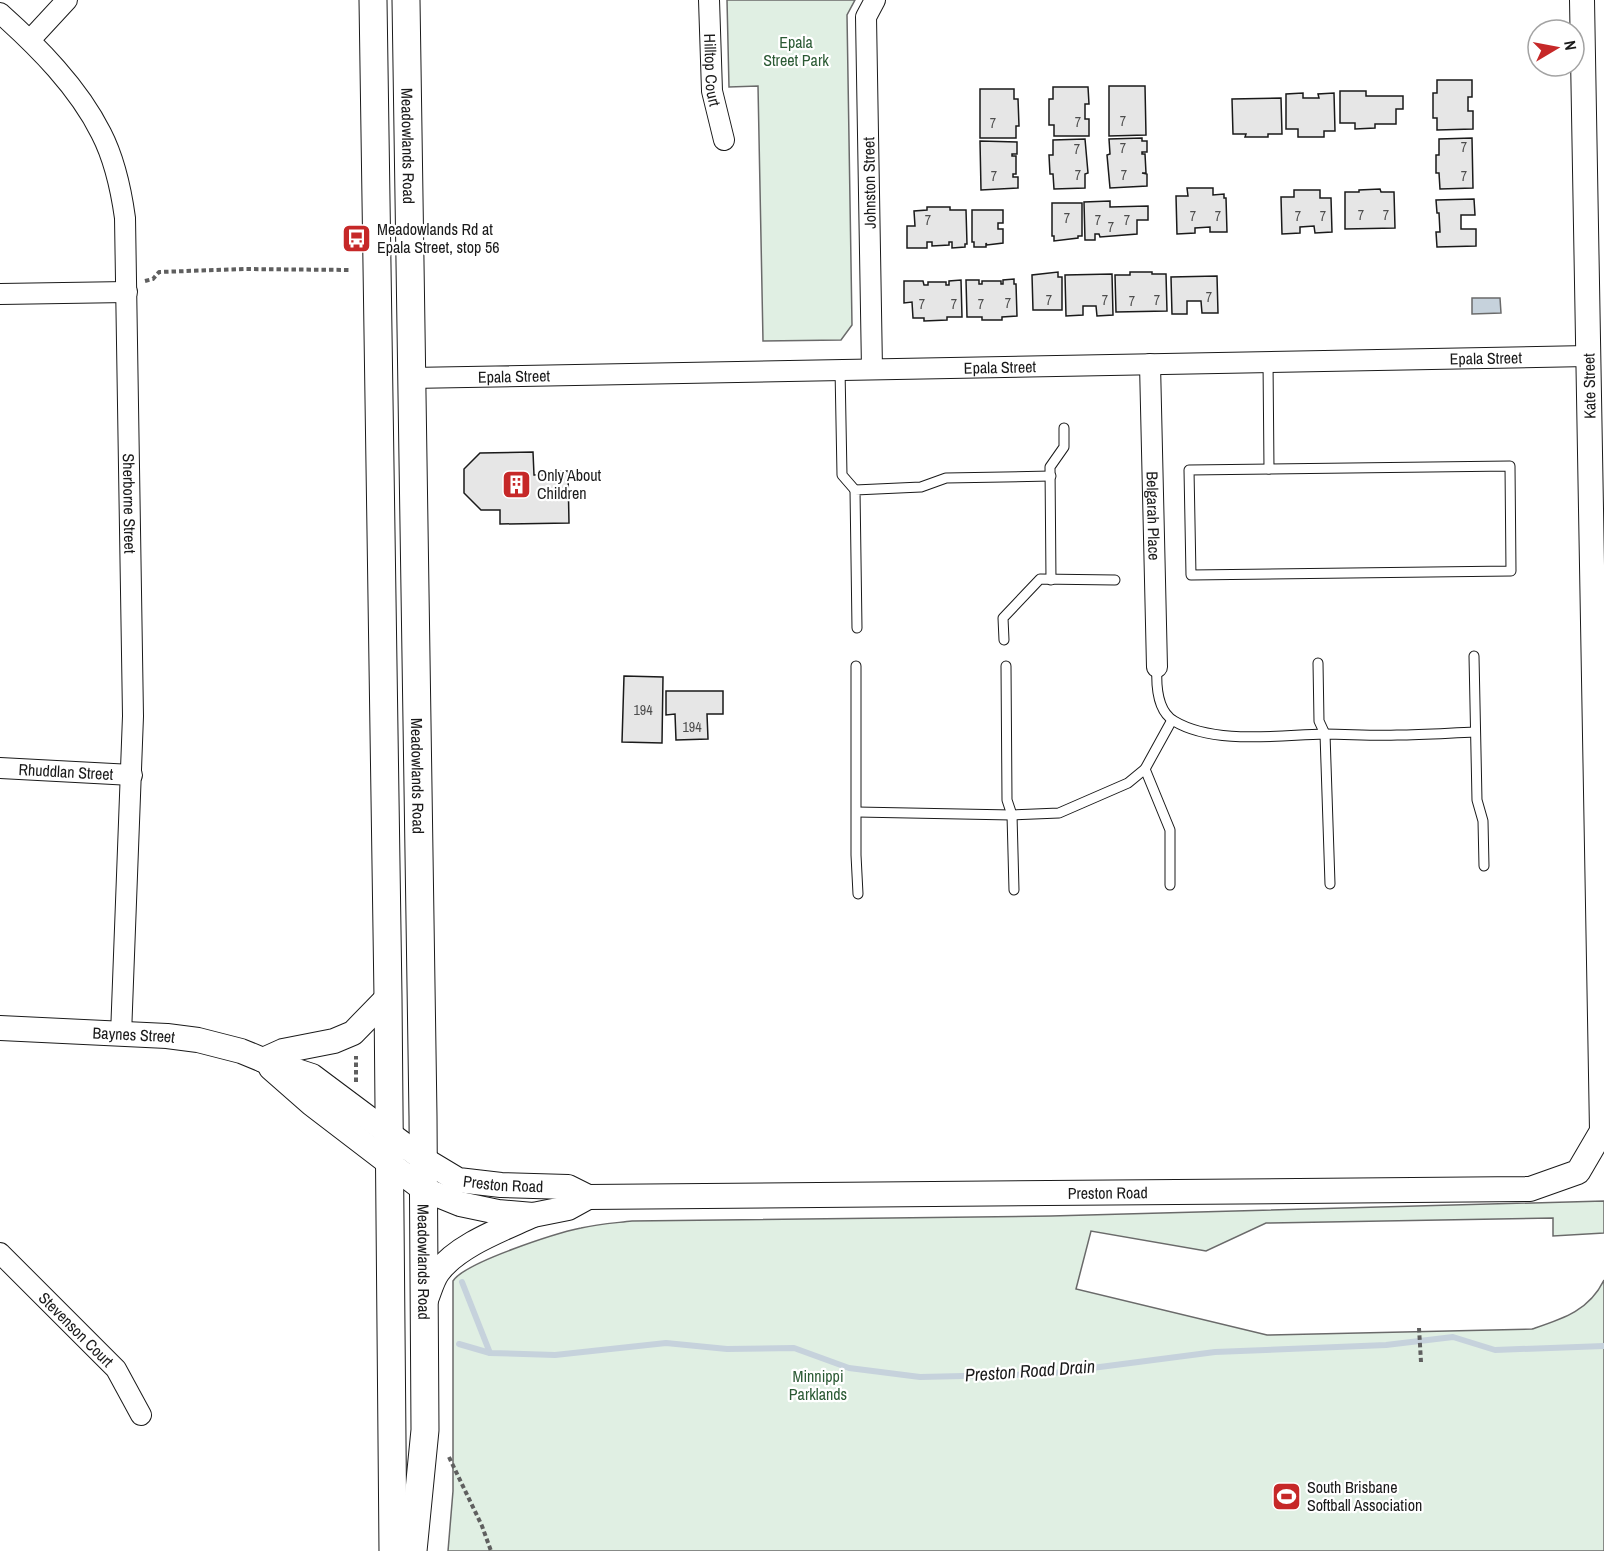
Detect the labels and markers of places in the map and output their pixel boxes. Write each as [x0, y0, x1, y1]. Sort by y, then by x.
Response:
place label: Meadowlands Rd at Epala Street, stop 56 [377, 218, 500, 258]
bus stop icon: Meadowlands Rd at Epala Street, stop 56 [340, 222, 372, 254]
place label: Only About Children [537, 464, 602, 504]
building icon: Only About Children [500, 468, 532, 500]
place label: South Brisbane Softball Association [1307, 1476, 1422, 1516]
sports icon: South Brisbane Softball Association [1270, 1480, 1302, 1512]

